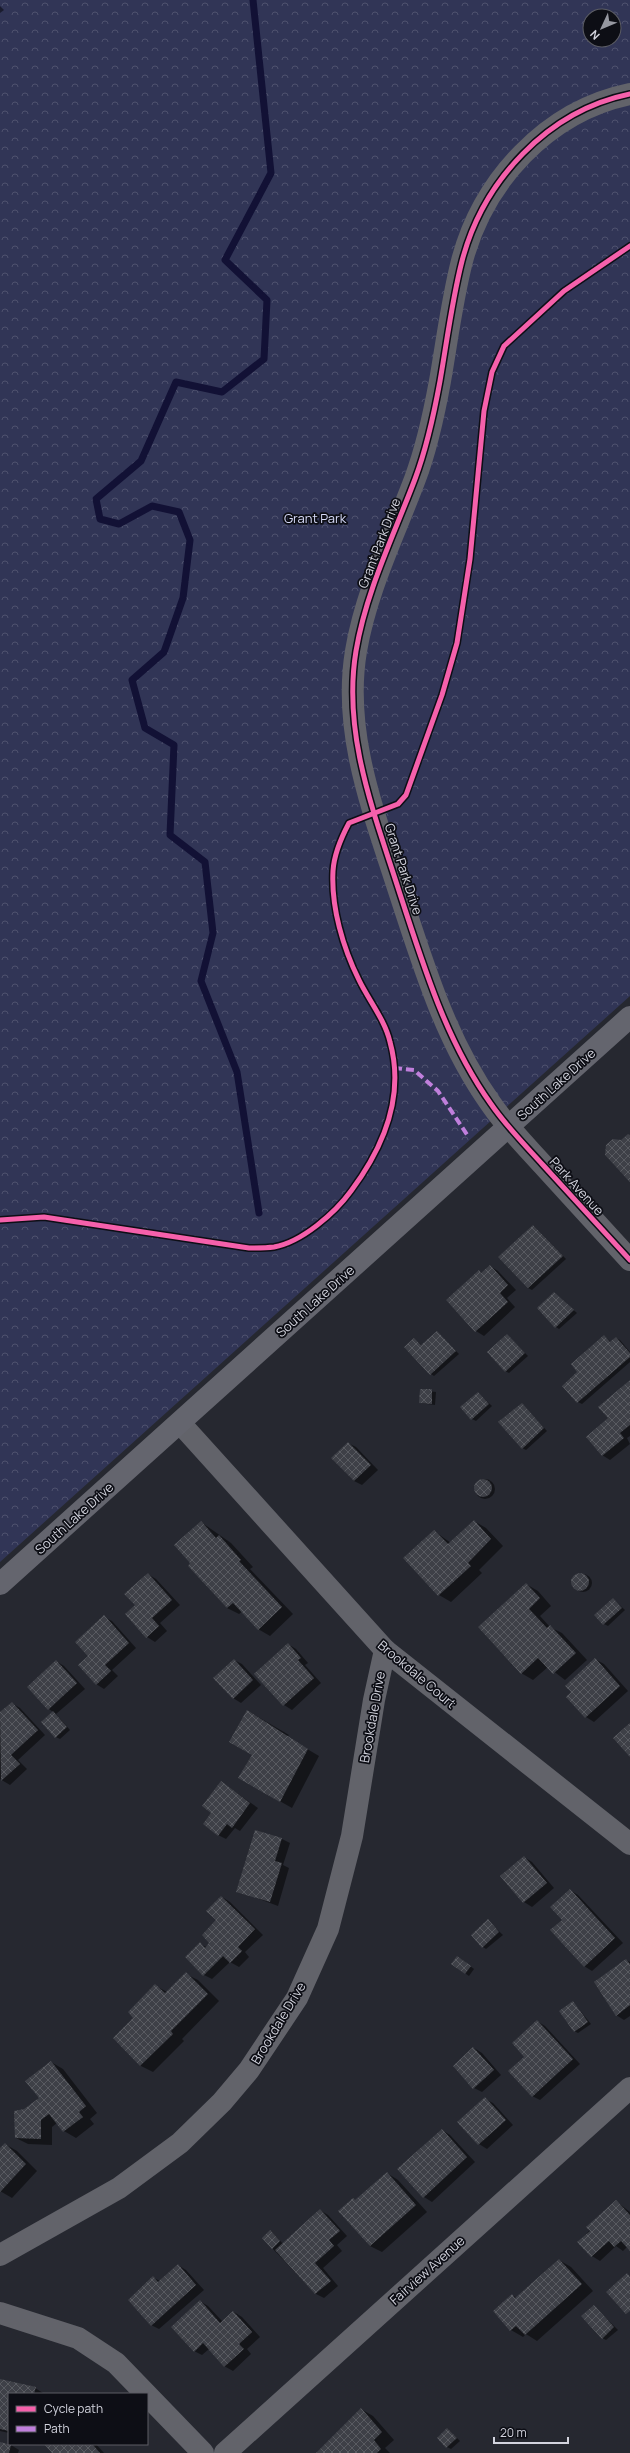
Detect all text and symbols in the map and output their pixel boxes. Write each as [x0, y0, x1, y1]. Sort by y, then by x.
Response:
north arrow [582, 8, 622, 48]
text: N [586, 27, 603, 43]
street label: Grant Park Drive [354, 495, 405, 591]
park label: Grant Park [284, 509, 347, 527]
street label: Grant Park Drive [381, 821, 427, 917]
street label: South Lake Drive [513, 1044, 599, 1124]
street label: Park Avenue [546, 1153, 608, 1219]
street label: South Lake Drive [272, 1261, 358, 1341]
street label: South Lake Drive [31, 1478, 117, 1558]
street label: Brookdale Court [374, 1636, 460, 1712]
street label: Brookdale Drive [355, 1669, 389, 1764]
street label: Brookdale Drive [246, 1978, 310, 2067]
street label: Fairview Avenue [386, 2231, 469, 2309]
legend [8, 2393, 148, 2445]
text: Cycle path [44, 2400, 103, 2417]
scale bar [494, 2419, 568, 2445]
text: Path [44, 2420, 70, 2437]
text: 20 m [500, 2424, 527, 2441]

